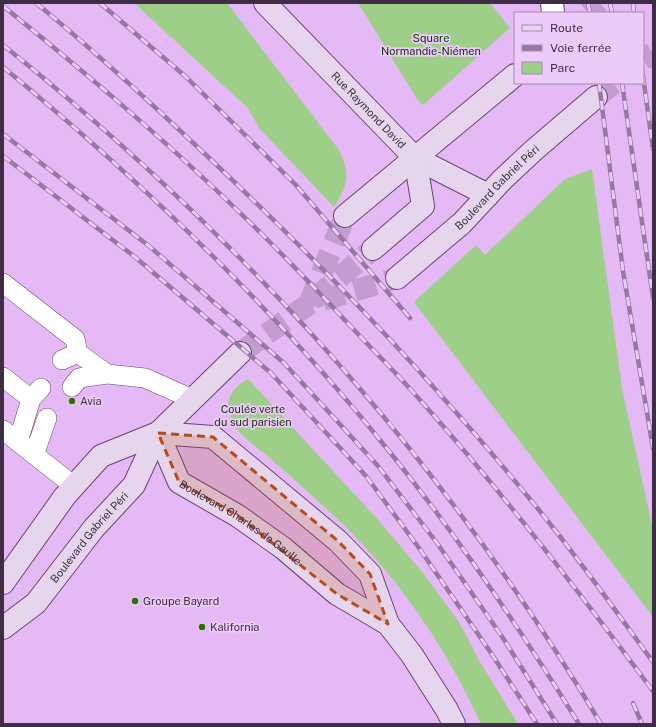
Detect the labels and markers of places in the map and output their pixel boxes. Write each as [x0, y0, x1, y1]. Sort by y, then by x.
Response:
place label: Avia [80, 395, 102, 407]
marker: Avia [67, 396, 77, 406]
place label: Groupe Bayard [143, 595, 219, 607]
marker: Groupe Bayard [130, 596, 140, 606]
place label: Kalifornia [210, 621, 259, 633]
marker: Kalifornia [197, 622, 207, 632]

